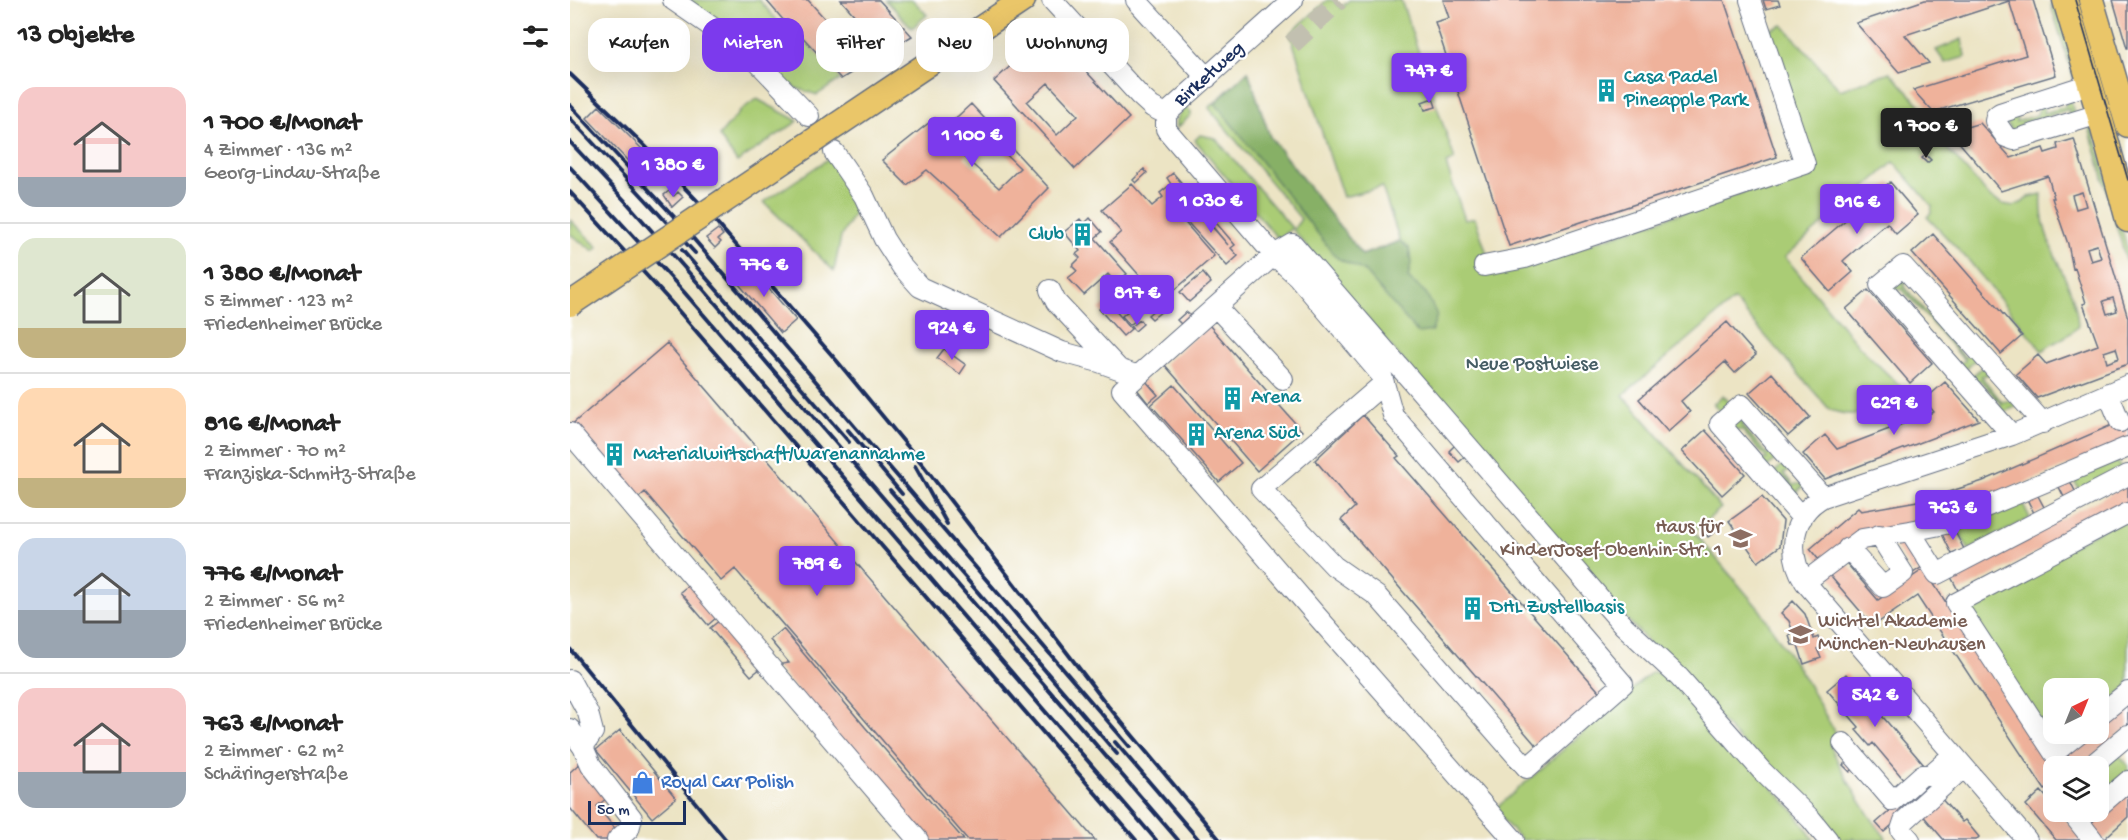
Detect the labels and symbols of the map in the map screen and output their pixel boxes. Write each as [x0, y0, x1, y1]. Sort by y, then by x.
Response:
street label: Birketweg [1170, 38, 1250, 113]
pin: 747 € [1387, 53, 1471, 104]
place label: Casa Padel Pineapple Park [1623, 67, 1750, 113]
building icon: Casa Padel Pineapple Park [1593, 77, 1619, 103]
pin: 1 700 € [1871, 108, 1981, 159]
pin: 1 100 € [917, 117, 1027, 168]
pin: 1 380 € [618, 147, 728, 198]
pin: 1 030 € [1156, 183, 1266, 234]
pin: 816 € [1815, 184, 1899, 235]
building icon: Club [1069, 222, 1095, 248]
place label: Club [1029, 224, 1064, 247]
pin: 776 € [722, 247, 806, 298]
pin: 817 € [1095, 275, 1179, 326]
pin: 924 € [910, 310, 994, 361]
park label: Neue Postwiese [1466, 354, 1599, 377]
building icon: Arena [1220, 385, 1246, 411]
pin: 629 € [1852, 385, 1936, 436]
place label: Arena [1251, 387, 1302, 410]
building icon: Arena Süd [1183, 421, 1209, 447]
place label: Arena Süd [1214, 423, 1301, 446]
building icon: Materialwirtschaft/Warenannahme [602, 442, 628, 468]
place label: Materialwirtschaft/Warenannahme [633, 444, 926, 467]
pin: 763 € [1911, 490, 1995, 541]
place label: Haus für KinderJosef-Obenhin-Str. 1 [1500, 517, 1724, 563]
school or university icon: Haus für KinderJosef-Obenhin-Str. 1 [1727, 526, 1753, 552]
pin: 789 € [775, 546, 859, 597]
building icon: DHL Zustellbasis [1459, 595, 1485, 621]
place label: DHL Zustellbasis [1488, 597, 1625, 620]
place label: Wichtel Akademie München-Neuhausen [1818, 611, 1986, 657]
school or university icon: Wichtel Akademie München-Neuhausen [1787, 621, 1813, 647]
pin: 542 € [1833, 677, 1917, 728]
north arrow [2043, 678, 2109, 744]
shop icon: Royal Car Polish [630, 770, 656, 796]
place label: Royal Car Polish [661, 772, 794, 795]
scale bar [588, 798, 686, 826]

